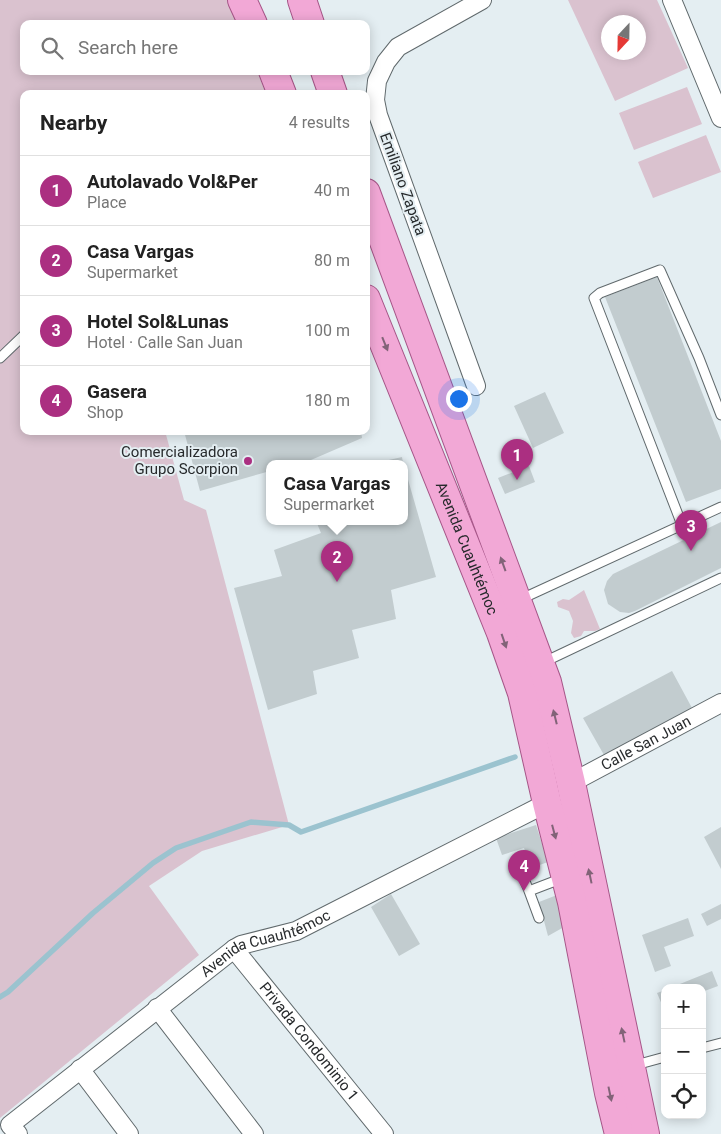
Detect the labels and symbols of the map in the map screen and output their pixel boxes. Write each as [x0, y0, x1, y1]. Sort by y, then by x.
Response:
north arrow [601, 15, 646, 60]
street label: Emiliano Zapata [376, 130, 430, 238]
one-way arrow [381, 337, 389, 351]
your location [446, 386, 472, 412]
pin: 1 [501, 439, 533, 480]
place label: Comercializadora Grupo Scorpion [121, 443, 238, 478]
marker: Comercializadora Grupo Scorpion [242, 455, 254, 467]
street label: Avenida Cuauhtémoc [432, 479, 502, 618]
pin: 3 [675, 510, 707, 551]
pin: 2 [321, 541, 353, 582]
one-way arrow [499, 556, 506, 571]
one-way arrow [501, 634, 508, 649]
one-way arrow [551, 710, 559, 725]
street label: Calle San Juan [598, 712, 694, 774]
one-way arrow [550, 824, 558, 840]
pin: 4 [508, 850, 540, 891]
one-way arrow [586, 868, 594, 884]
street label: Avenida Cuauhtémoc [197, 906, 333, 981]
street label: Privada Condominio 1 [256, 979, 362, 1104]
one-way arrow [619, 1028, 627, 1043]
one-way arrow [606, 1086, 614, 1101]

